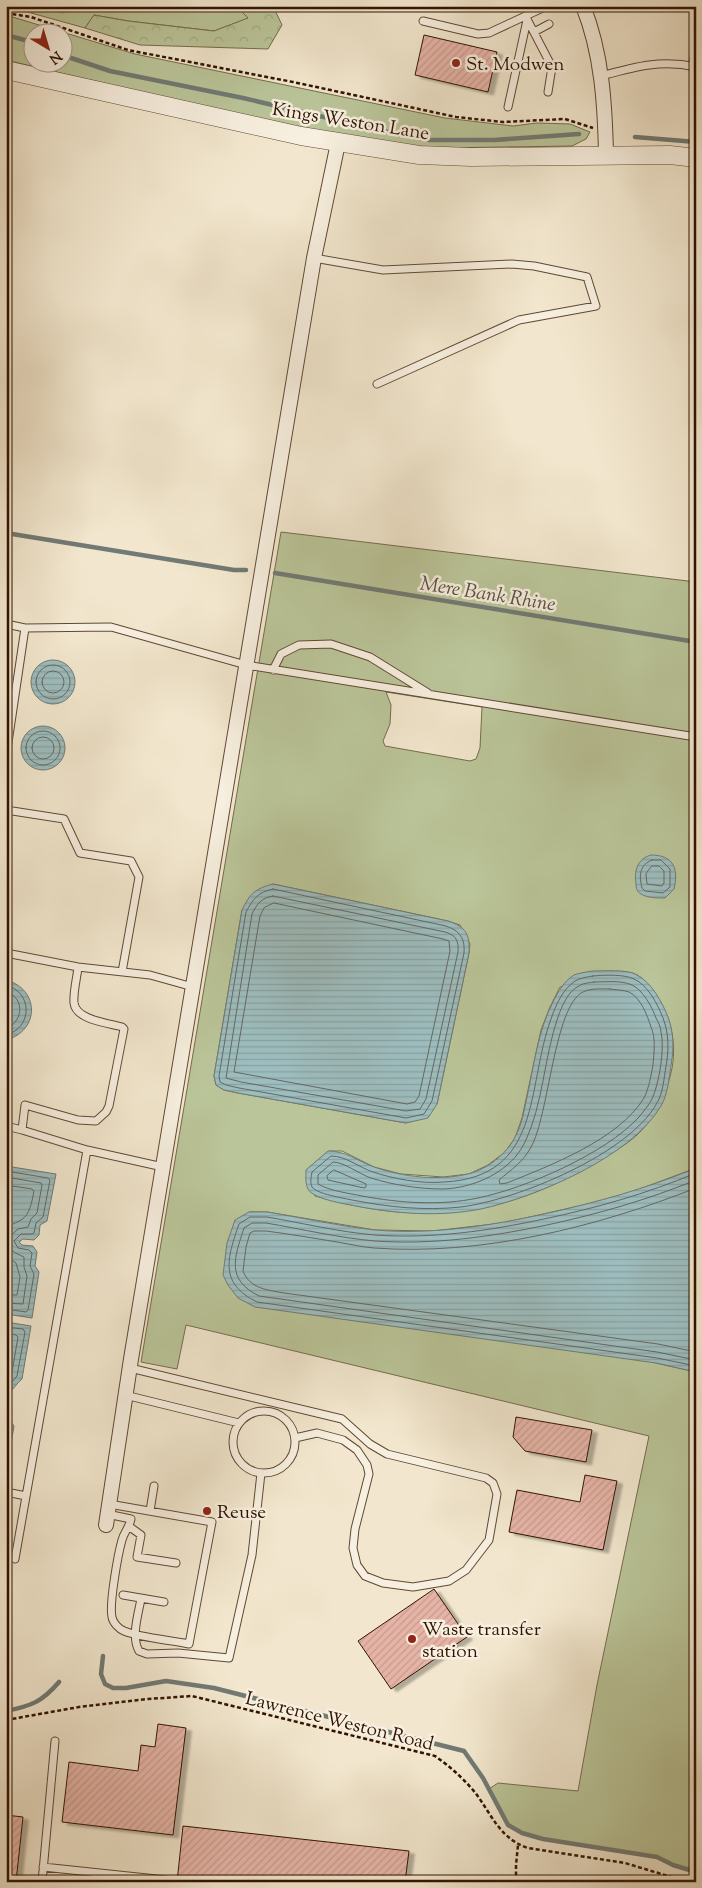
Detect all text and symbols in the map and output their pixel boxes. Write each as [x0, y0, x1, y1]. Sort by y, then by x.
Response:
north arrow [22, 22, 72, 72]
text: N [44, 45, 65, 68]
place label: St. Modwen [466, 52, 565, 79]
marker: St. Modwen [450, 57, 462, 69]
street label: Kings Weston Lane [270, 97, 431, 148]
water label: Mere Bank Rhine [418, 570, 557, 620]
place label: Reuse [217, 1500, 266, 1527]
marker: Reuse [201, 1505, 213, 1517]
place label: Waste transfer station [422, 1617, 541, 1666]
marker: Waste transfer station [406, 1633, 418, 1645]
street label: Lawrence Weston Road [242, 1686, 437, 1759]

